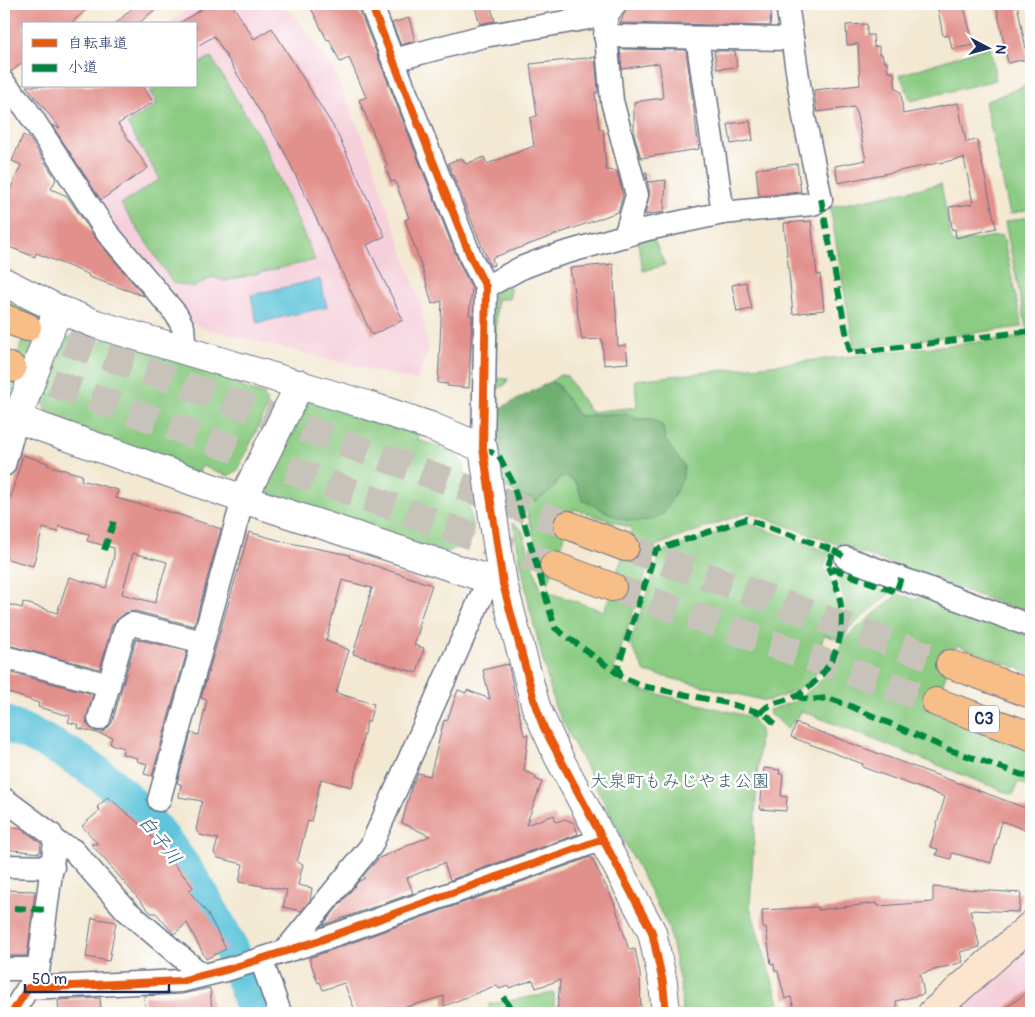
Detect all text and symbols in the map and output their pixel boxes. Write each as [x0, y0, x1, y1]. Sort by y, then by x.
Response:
legend [22, 22, 198, 88]
north arrow [962, 22, 1012, 72]
text: 自転車道 [68, 34, 128, 53]
text: N [991, 44, 1009, 55]
text: 小道 [68, 58, 98, 77]
road number: C3 [969, 706, 999, 732]
park label: 大泉町もみじやま公園 [590, 770, 770, 793]
water label: 白子川 [133, 810, 187, 870]
scale bar [25, 962, 169, 994]
text: 50 m [32, 970, 67, 989]

